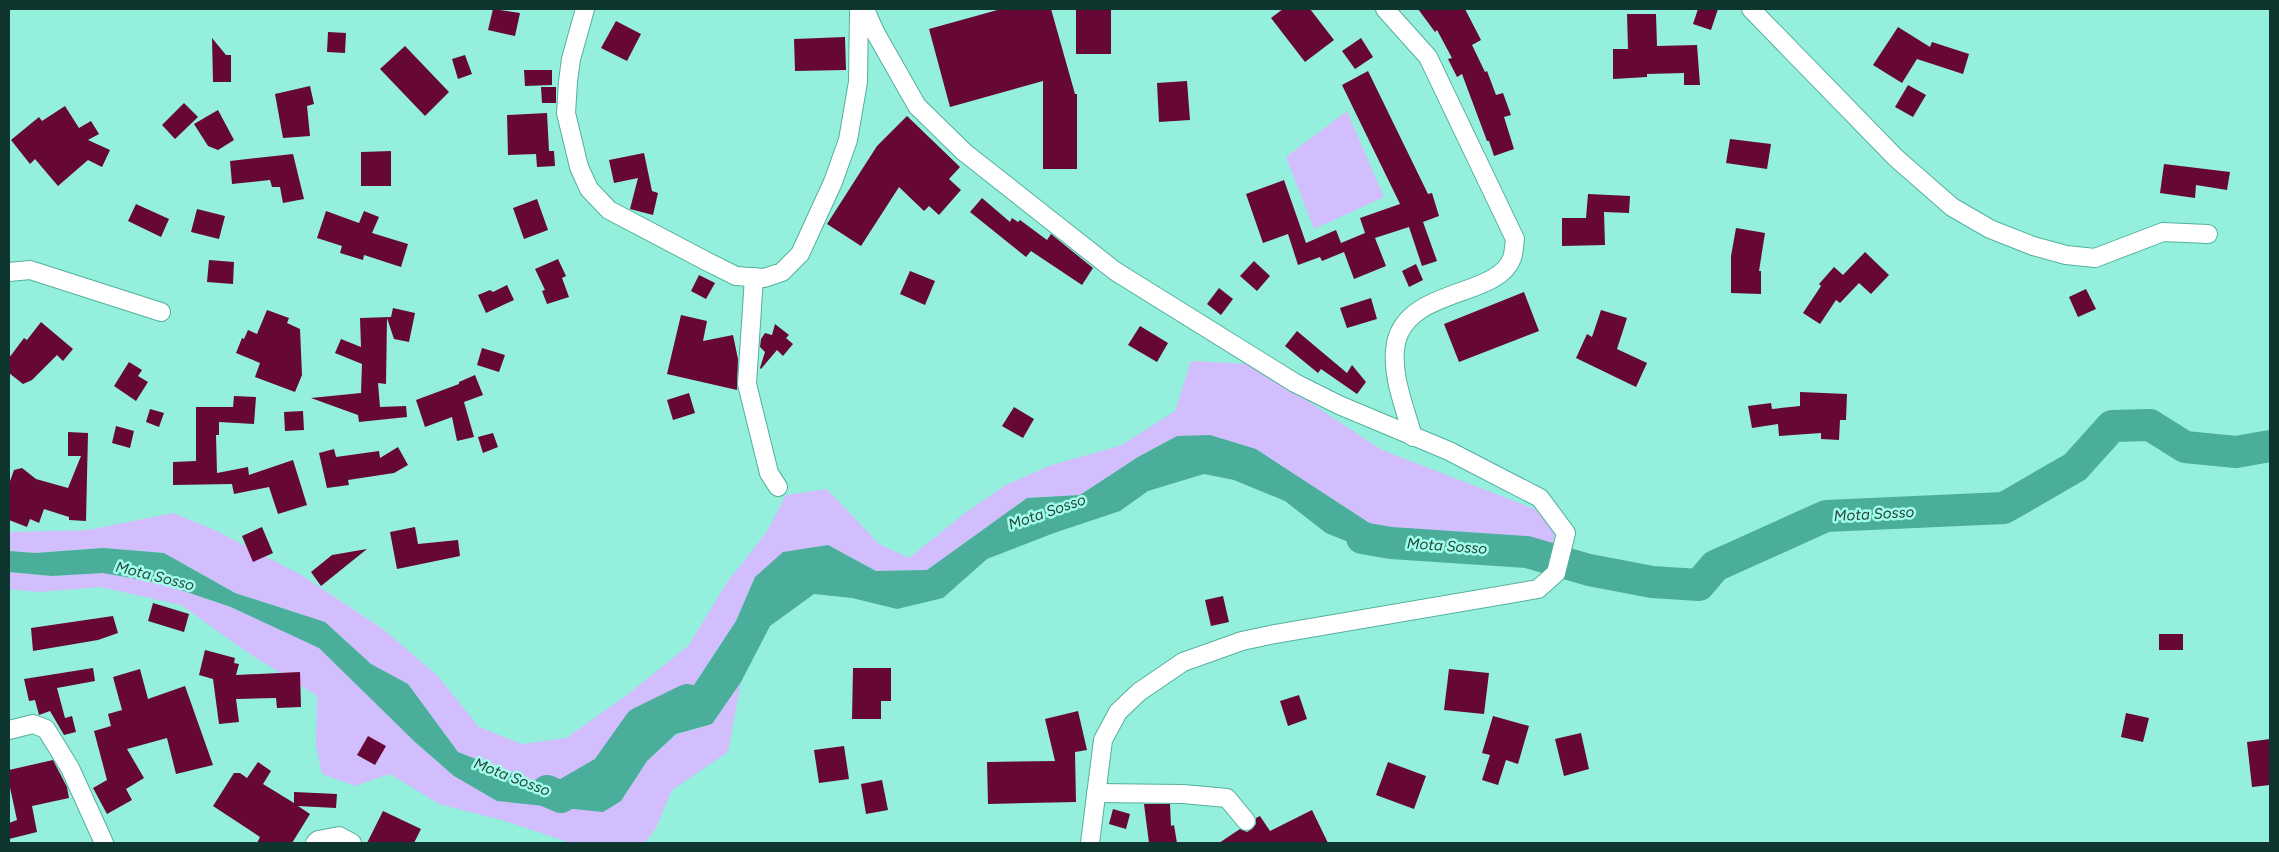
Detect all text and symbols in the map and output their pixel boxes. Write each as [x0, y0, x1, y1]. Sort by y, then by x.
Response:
water label: Mota Sosso [1006, 490, 1088, 534]
water label: Mota Sosso [1833, 503, 1915, 525]
water label: Mota Sosso [1406, 534, 1488, 558]
water label: Mota Sosso [114, 558, 196, 595]
water label: Mota Sosso [471, 754, 553, 800]

